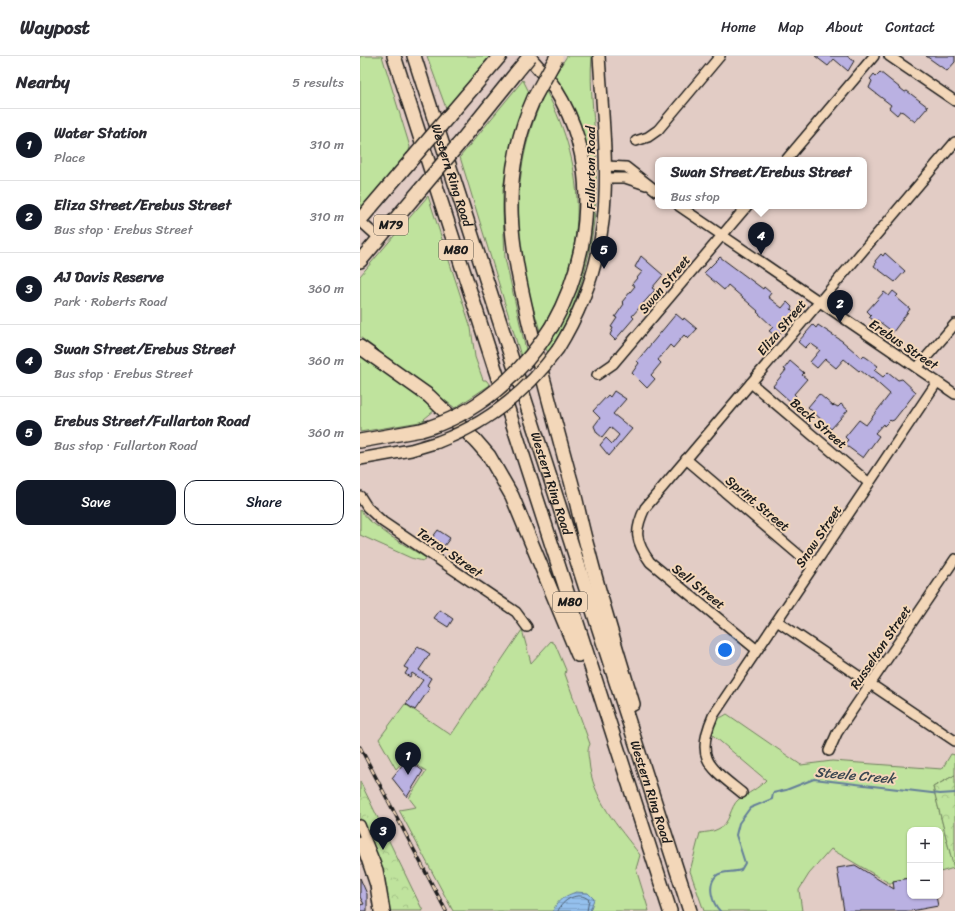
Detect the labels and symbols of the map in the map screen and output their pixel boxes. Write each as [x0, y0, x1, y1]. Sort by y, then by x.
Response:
street label: Western Ring Road [425, 121, 480, 231]
street label: Fullarton Road [579, 125, 602, 210]
road number: M79 [374, 215, 408, 235]
pin: 4 [748, 222, 774, 255]
pin: 5 [591, 236, 617, 269]
road number: M80 [439, 240, 473, 260]
street label: Swan Street [633, 249, 696, 319]
pin: 2 [827, 290, 853, 323]
street label: Eliza Street [751, 294, 812, 361]
street label: Erebus Street [864, 313, 944, 377]
street label: Beck Street [785, 392, 853, 455]
street label: Western Ring Road [524, 429, 579, 539]
street label: Sprint Street [720, 469, 795, 538]
street label: Snow Street [789, 500, 848, 572]
street label: Terror Street [412, 521, 488, 584]
street label: Sell Street [667, 557, 731, 615]
road number: M80 [553, 592, 587, 612]
street label: Russelton Street [844, 600, 917, 694]
your location [715, 640, 735, 660]
street label: Western Ring Road [624, 737, 679, 847]
pin: 1 [395, 742, 421, 775]
water label: Steele Creek [814, 760, 897, 792]
pin: 3 [370, 817, 396, 850]

